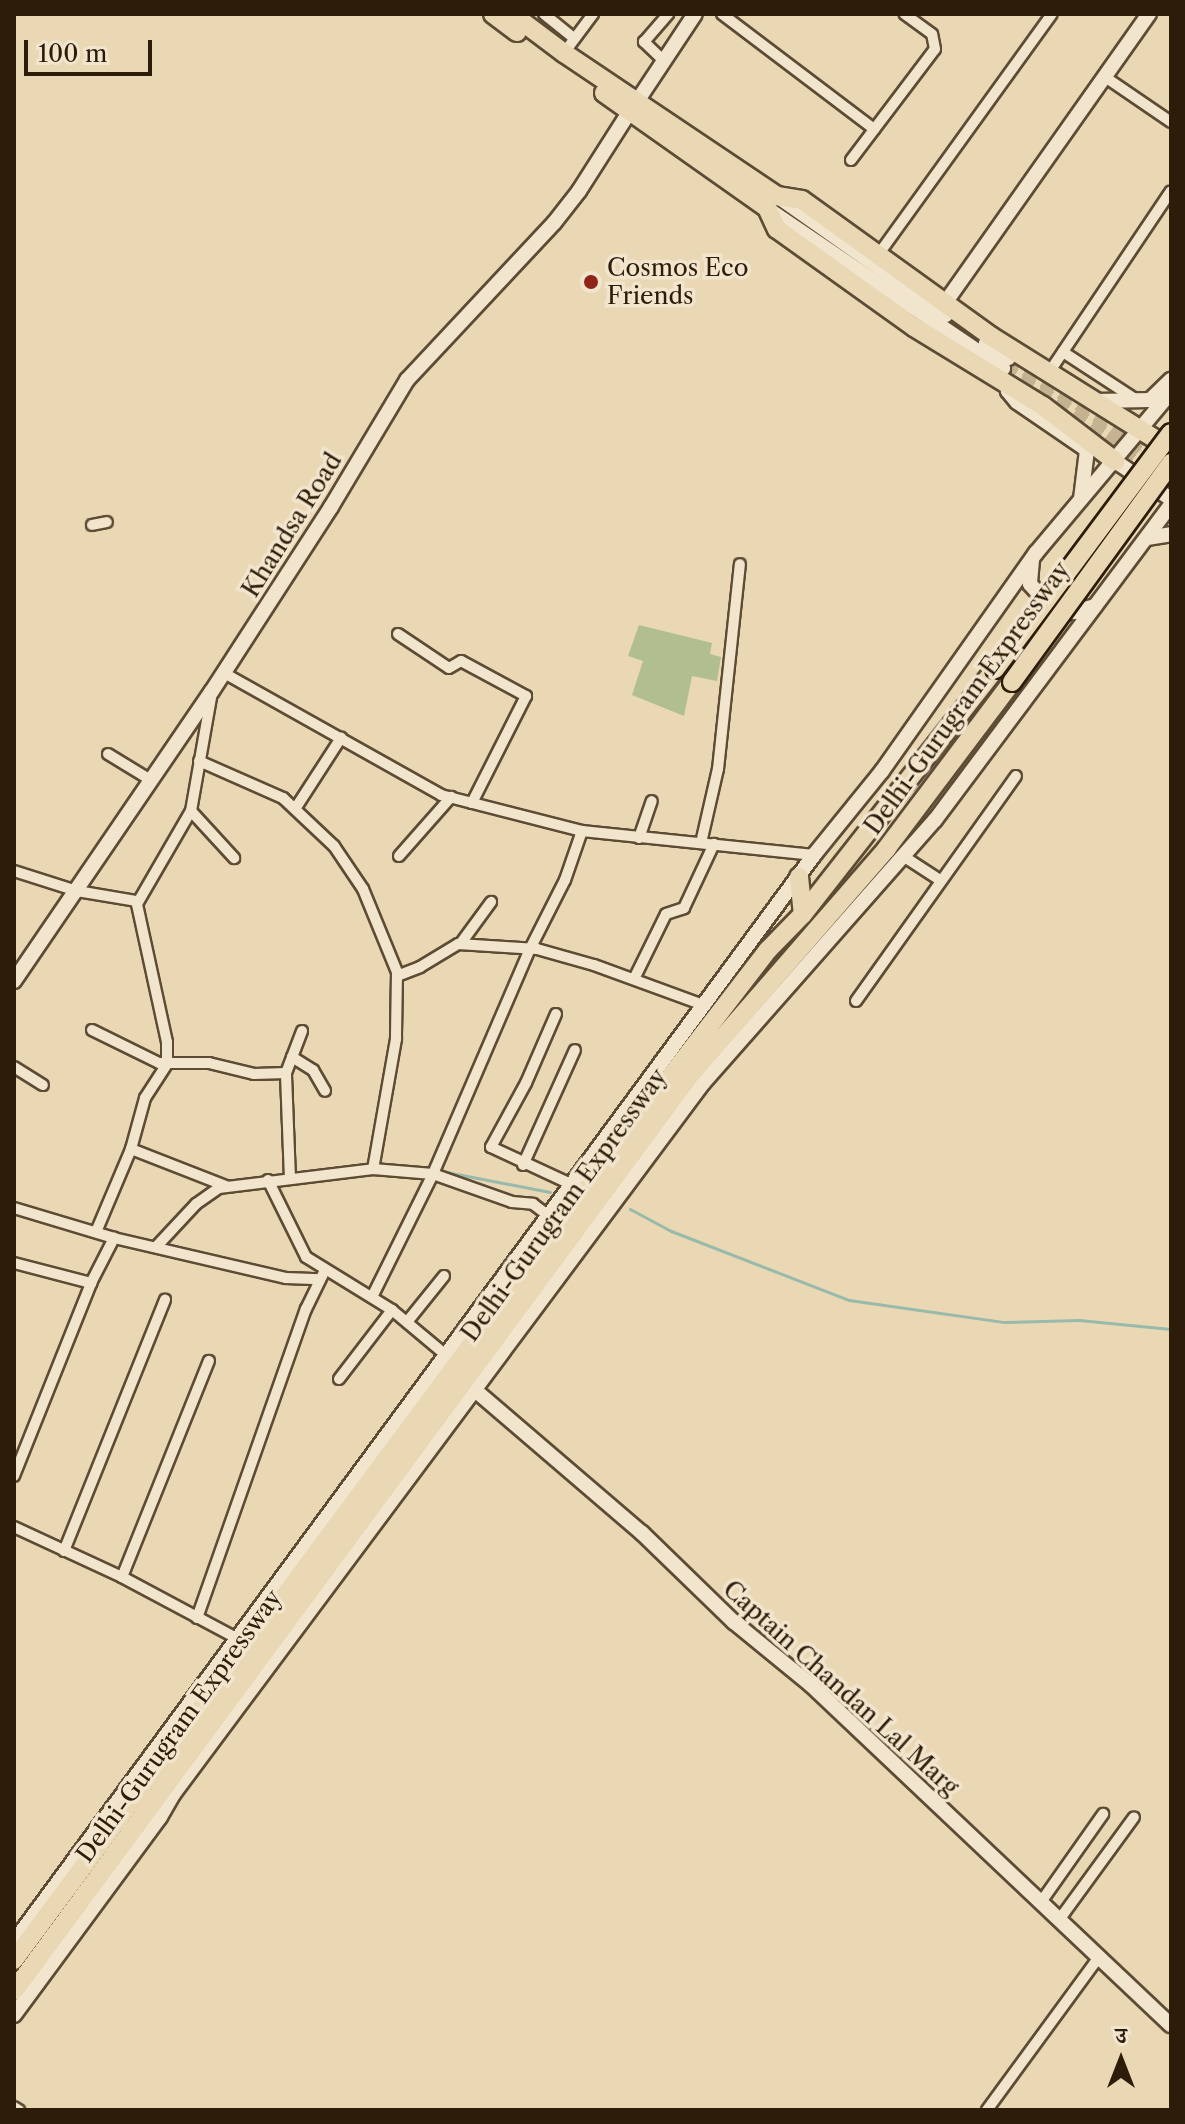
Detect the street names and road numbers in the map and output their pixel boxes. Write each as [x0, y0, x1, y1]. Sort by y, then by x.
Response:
street label: Khandsa Road [236, 447, 348, 603]
street label: Delhi-Gurugram Expressway [858, 556, 1076, 840]
street label: Delhi-Gurugram Expressway [455, 1063, 673, 1347]
street label: Captain Chandan Lal Marg [717, 1575, 965, 1801]
street label: Delhi-Gurugram Expressway [70, 1584, 288, 1868]

